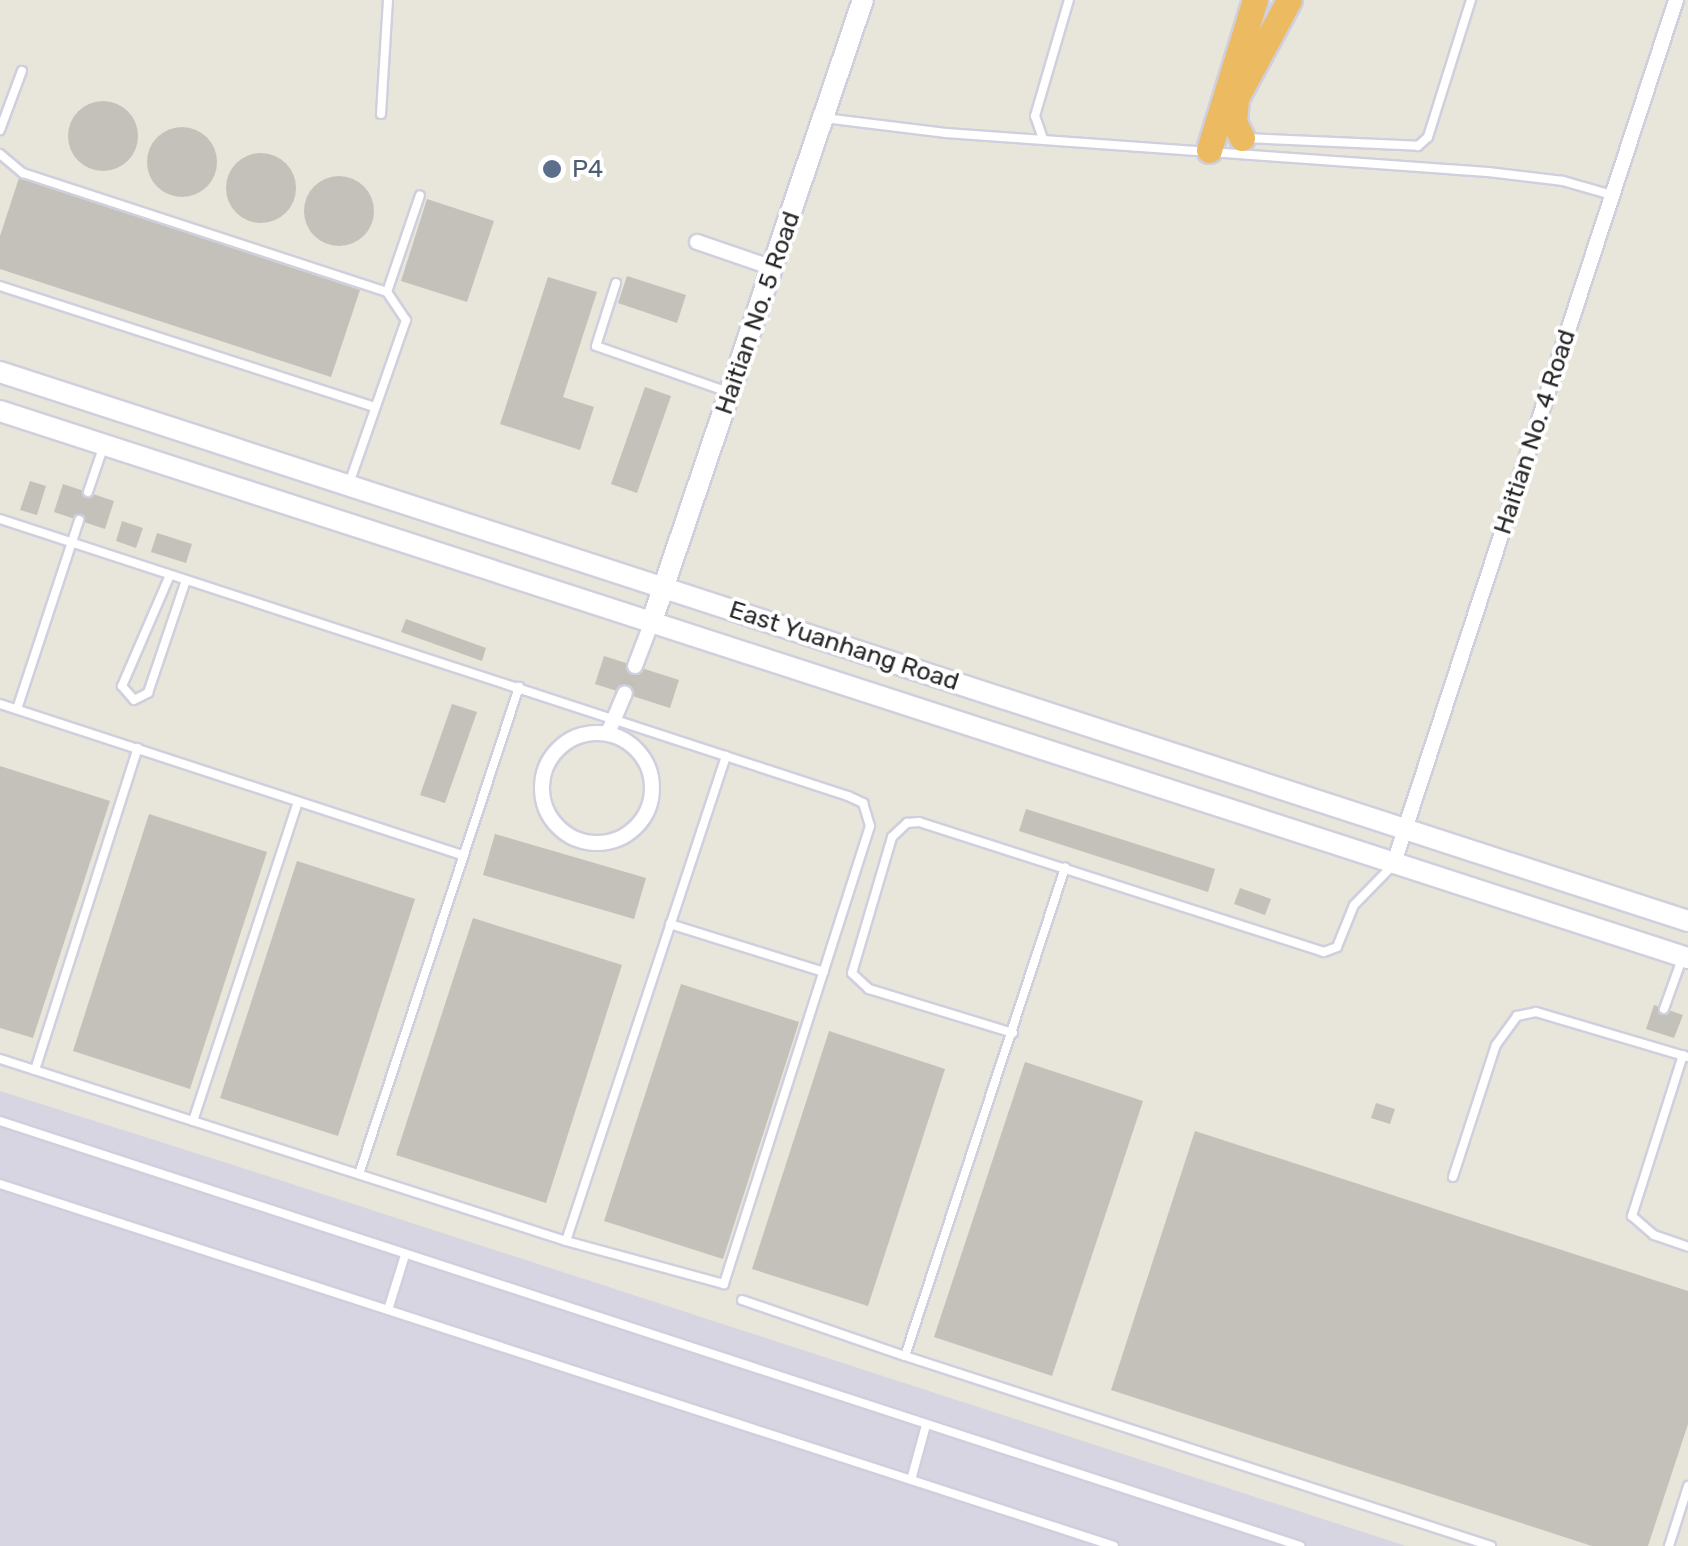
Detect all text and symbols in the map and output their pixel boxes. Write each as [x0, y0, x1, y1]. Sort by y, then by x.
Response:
place label: P4 [572, 154, 603, 184]
marker: P4 [541, 158, 563, 180]
street label: Haitian No. 5 Road [709, 208, 807, 418]
street label: Haitian No. 4 Road [1488, 326, 1582, 538]
street label: East Yuanhang Road [725, 595, 963, 697]

